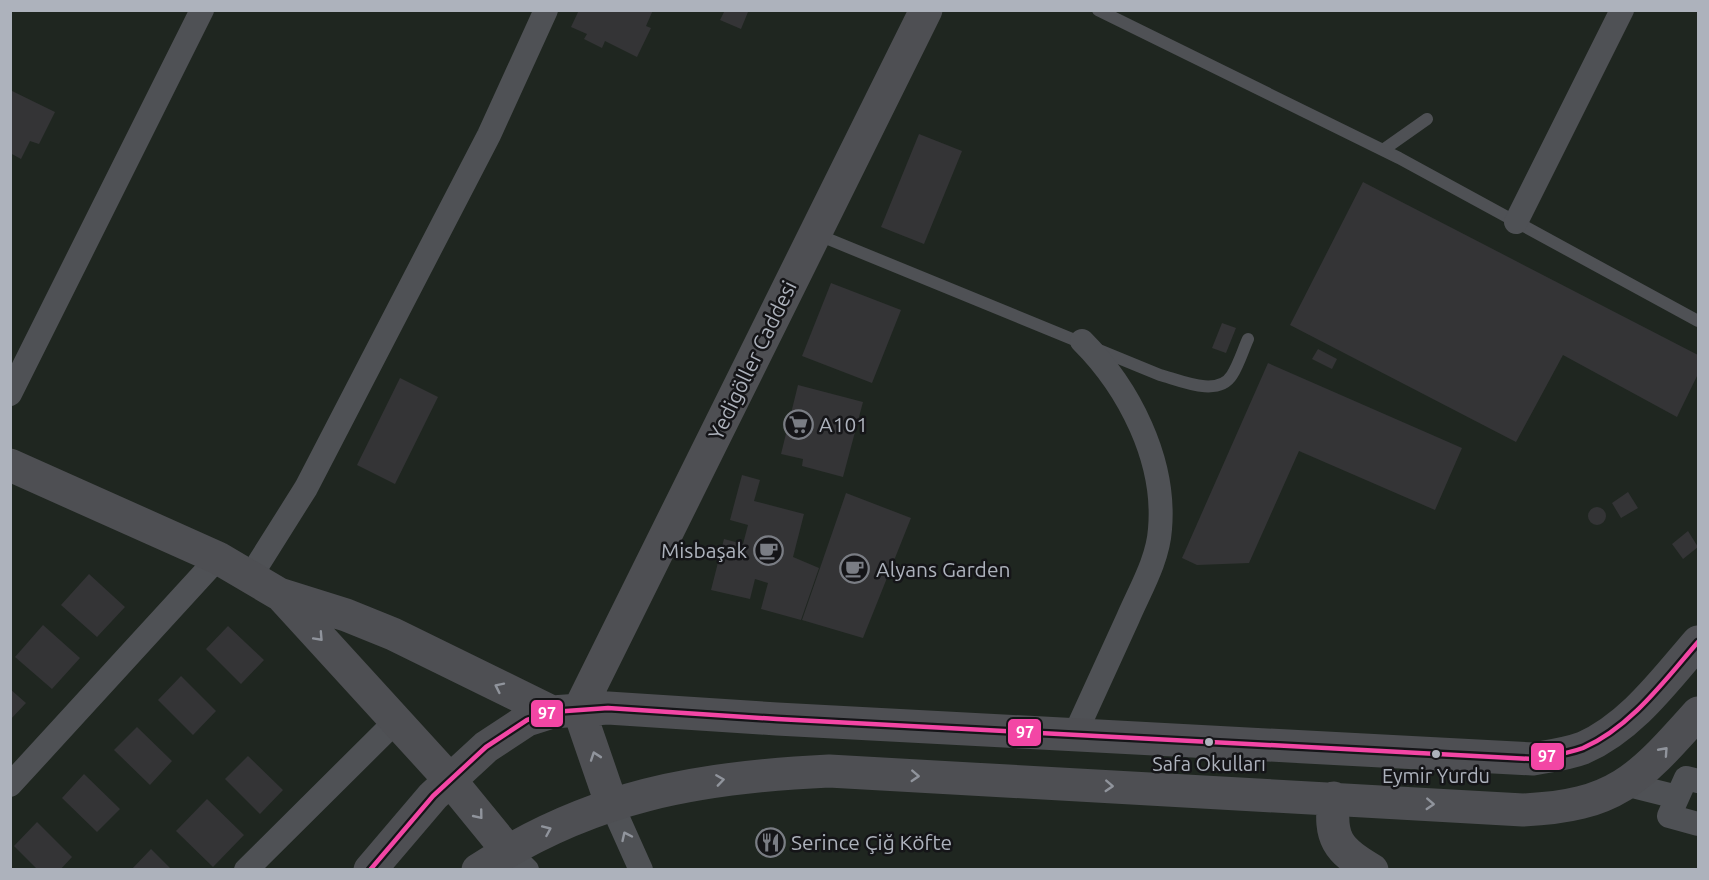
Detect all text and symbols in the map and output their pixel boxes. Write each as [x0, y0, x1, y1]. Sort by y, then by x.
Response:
street label: Yedigöller Caddesi [703, 277, 801, 443]
supermarket icon: A101 [782, 408, 814, 440]
place label: A101 [819, 412, 868, 436]
cafe icon: Misbaşak [752, 534, 784, 566]
place label: Misbaşak [661, 538, 747, 562]
cafe icon: Alyans Garden [839, 553, 871, 585]
place label: Alyans Garden [876, 557, 1010, 581]
one-way arrow [311, 630, 322, 641]
one-way arrow [494, 683, 505, 695]
line badge: 97 [530, 699, 564, 728]
text: 97 [538, 704, 556, 722]
line badge: 97 [1007, 718, 1042, 747]
text: 97 [1016, 723, 1034, 741]
marker: Safa Okulları [1203, 736, 1215, 748]
line badge: 97 [1530, 742, 1565, 771]
text: 97 [1538, 747, 1556, 765]
one-way arrow [1657, 747, 1668, 758]
marker: Eymir Yurdu [1430, 748, 1442, 760]
one-way arrow [590, 752, 603, 762]
place label: Safa Okulları [1152, 752, 1266, 775]
place label: Eymir Yurdu [1382, 764, 1490, 787]
one-way arrow [910, 769, 919, 782]
one-way arrow [716, 774, 725, 786]
one-way arrow [1105, 779, 1114, 792]
one-way arrow [1425, 798, 1434, 811]
one-way arrow [472, 809, 483, 820]
one-way arrow [541, 826, 552, 838]
restaurant icon: Serince Çiğ Köfte [754, 826, 786, 858]
place label: Serince Çiğ Köfte [791, 830, 952, 854]
one-way arrow [622, 832, 634, 843]

